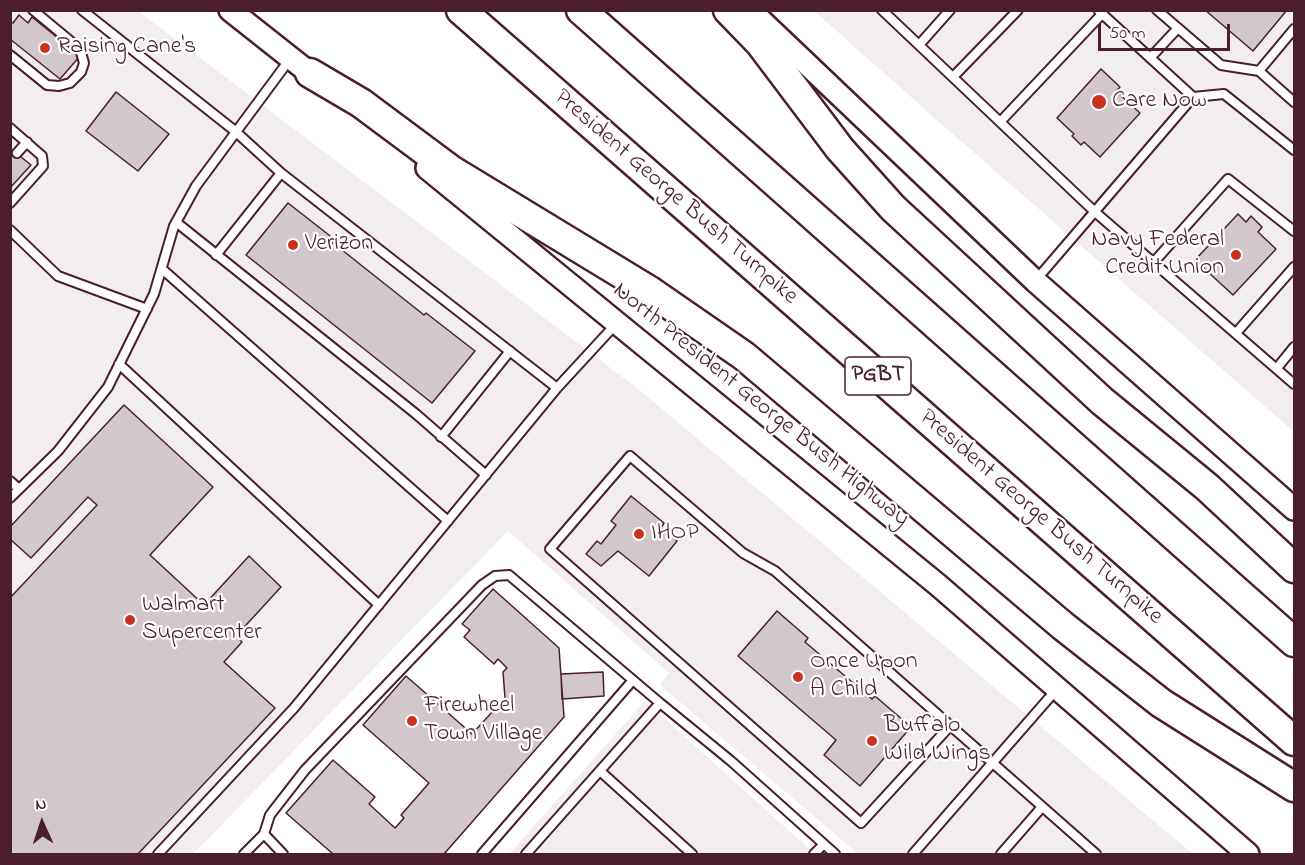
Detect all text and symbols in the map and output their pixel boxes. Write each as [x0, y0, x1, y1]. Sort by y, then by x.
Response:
scale bar [1101, 12, 1233, 50]
text: 50 m [1109, 21, 1146, 47]
place label: Raising Cane's [57, 34, 196, 62]
marker: Raising Cane's [38, 41, 52, 55]
street label: President George Bush Turnpike [547, 84, 803, 312]
place label: Care Now [1112, 88, 1207, 116]
marker: Care Now [1090, 93, 1108, 111]
place label: Navy Federal Credit Union [1091, 227, 1224, 283]
place label: Verizon [305, 231, 373, 259]
marker: Verizon [286, 238, 300, 252]
marker: Navy Federal Credit Union [1229, 248, 1243, 262]
street label: North President George Bush Highway [606, 277, 914, 535]
road number: PGBT [845, 357, 911, 395]
street label: President George Bush Turnpike [912, 404, 1168, 632]
place label: IHOP [651, 520, 699, 548]
marker: IHOP [632, 527, 646, 541]
place label: Walmart Supercenter [142, 592, 262, 648]
marker: Walmart Supercenter [123, 613, 137, 627]
place label: Once Upon A Child [810, 649, 918, 705]
marker: Once Upon A Child [791, 670, 805, 684]
place label: Firewheel Town Village [424, 693, 542, 749]
place label: Buffalo Wild Wings [884, 713, 991, 769]
marker: Firewheel Town Village [405, 714, 419, 728]
marker: Buffalo Wild Wings [865, 734, 879, 748]
north arrow [12, 793, 72, 853]
text: N [35, 793, 47, 817]

